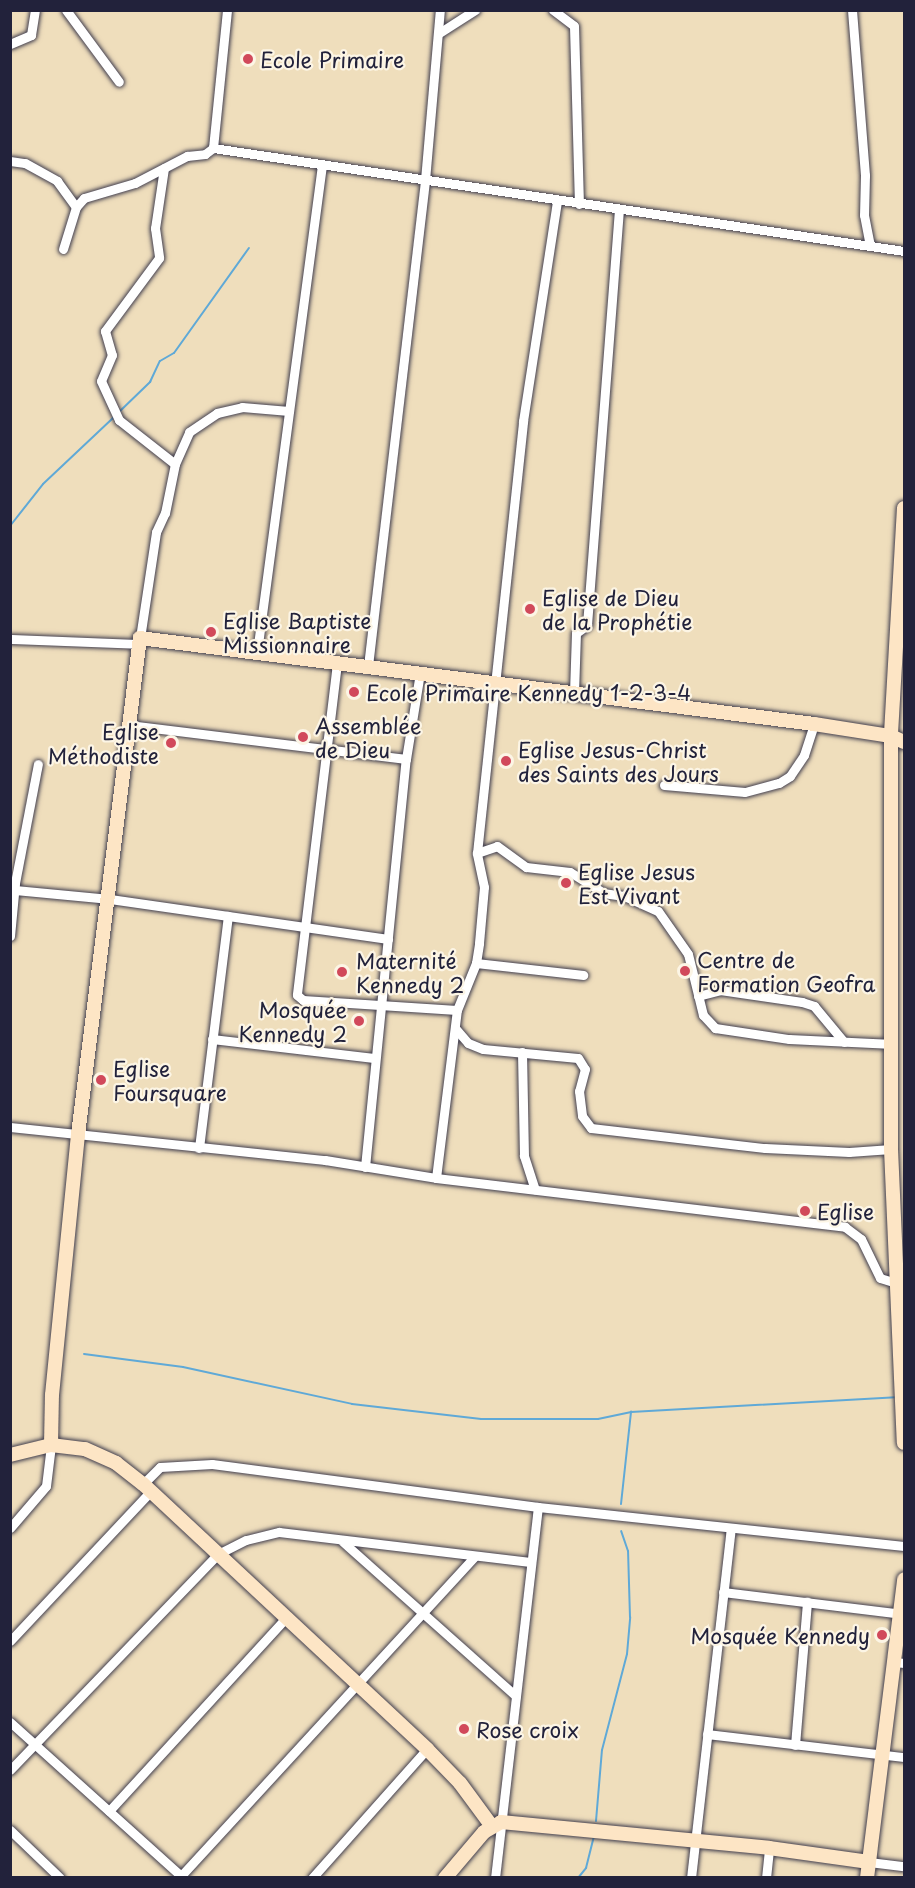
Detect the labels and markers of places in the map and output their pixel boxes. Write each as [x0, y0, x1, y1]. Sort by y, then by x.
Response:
place label: Ecole Primaire [260, 46, 406, 72]
marker: Ecole Primaire [241, 52, 255, 66]
place label: Eglise de Dieu de la Prophétie [542, 584, 692, 634]
marker: Eglise de Dieu de la Prophétie [523, 602, 537, 616]
place label: Eglise Baptiste Missionnaire [223, 607, 372, 657]
marker: Eglise Baptiste Missionnaire [204, 625, 218, 639]
place label: Ecole Primaire Kennedy 1-2-3-4 [366, 679, 692, 705]
marker: Ecole Primaire Kennedy 1-2-3-4 [347, 685, 361, 699]
place label: Assemblée de Dieu [315, 712, 422, 762]
place label: Eglise Méthodiste [48, 718, 159, 768]
marker: Assemblée de Dieu [296, 730, 310, 744]
marker: Eglise Méthodiste [164, 736, 178, 750]
place label: Eglise Jesus-Christ des Saints des Jours [518, 736, 721, 786]
marker: Eglise Jesus-Christ des Saints des Jours [499, 754, 513, 768]
place label: Eglise Jesus Est Vivant [578, 858, 696, 908]
marker: Eglise Jesus Est Vivant [559, 876, 573, 890]
place label: Centre de Formation Geofra [697, 946, 876, 996]
place label: Maternité Kennedy 2 [356, 947, 463, 997]
marker: Maternité Kennedy 2 [333, 963, 351, 981]
marker: Centre de Formation Geofra [678, 964, 692, 978]
place label: Mosquée Kennedy 2 [240, 996, 347, 1046]
marker: Mosquée Kennedy 2 [352, 1014, 366, 1028]
place label: Eglise Foursquare [113, 1055, 227, 1105]
marker: Eglise Foursquare [94, 1073, 108, 1087]
place label: Eglise [817, 1198, 874, 1224]
marker: Eglise [798, 1204, 812, 1218]
place label: Mosquée Kennedy [689, 1622, 870, 1648]
marker: Mosquée Kennedy [875, 1628, 889, 1642]
place label: Rose croix [476, 1716, 579, 1742]
marker: Rose croix [457, 1722, 471, 1736]

